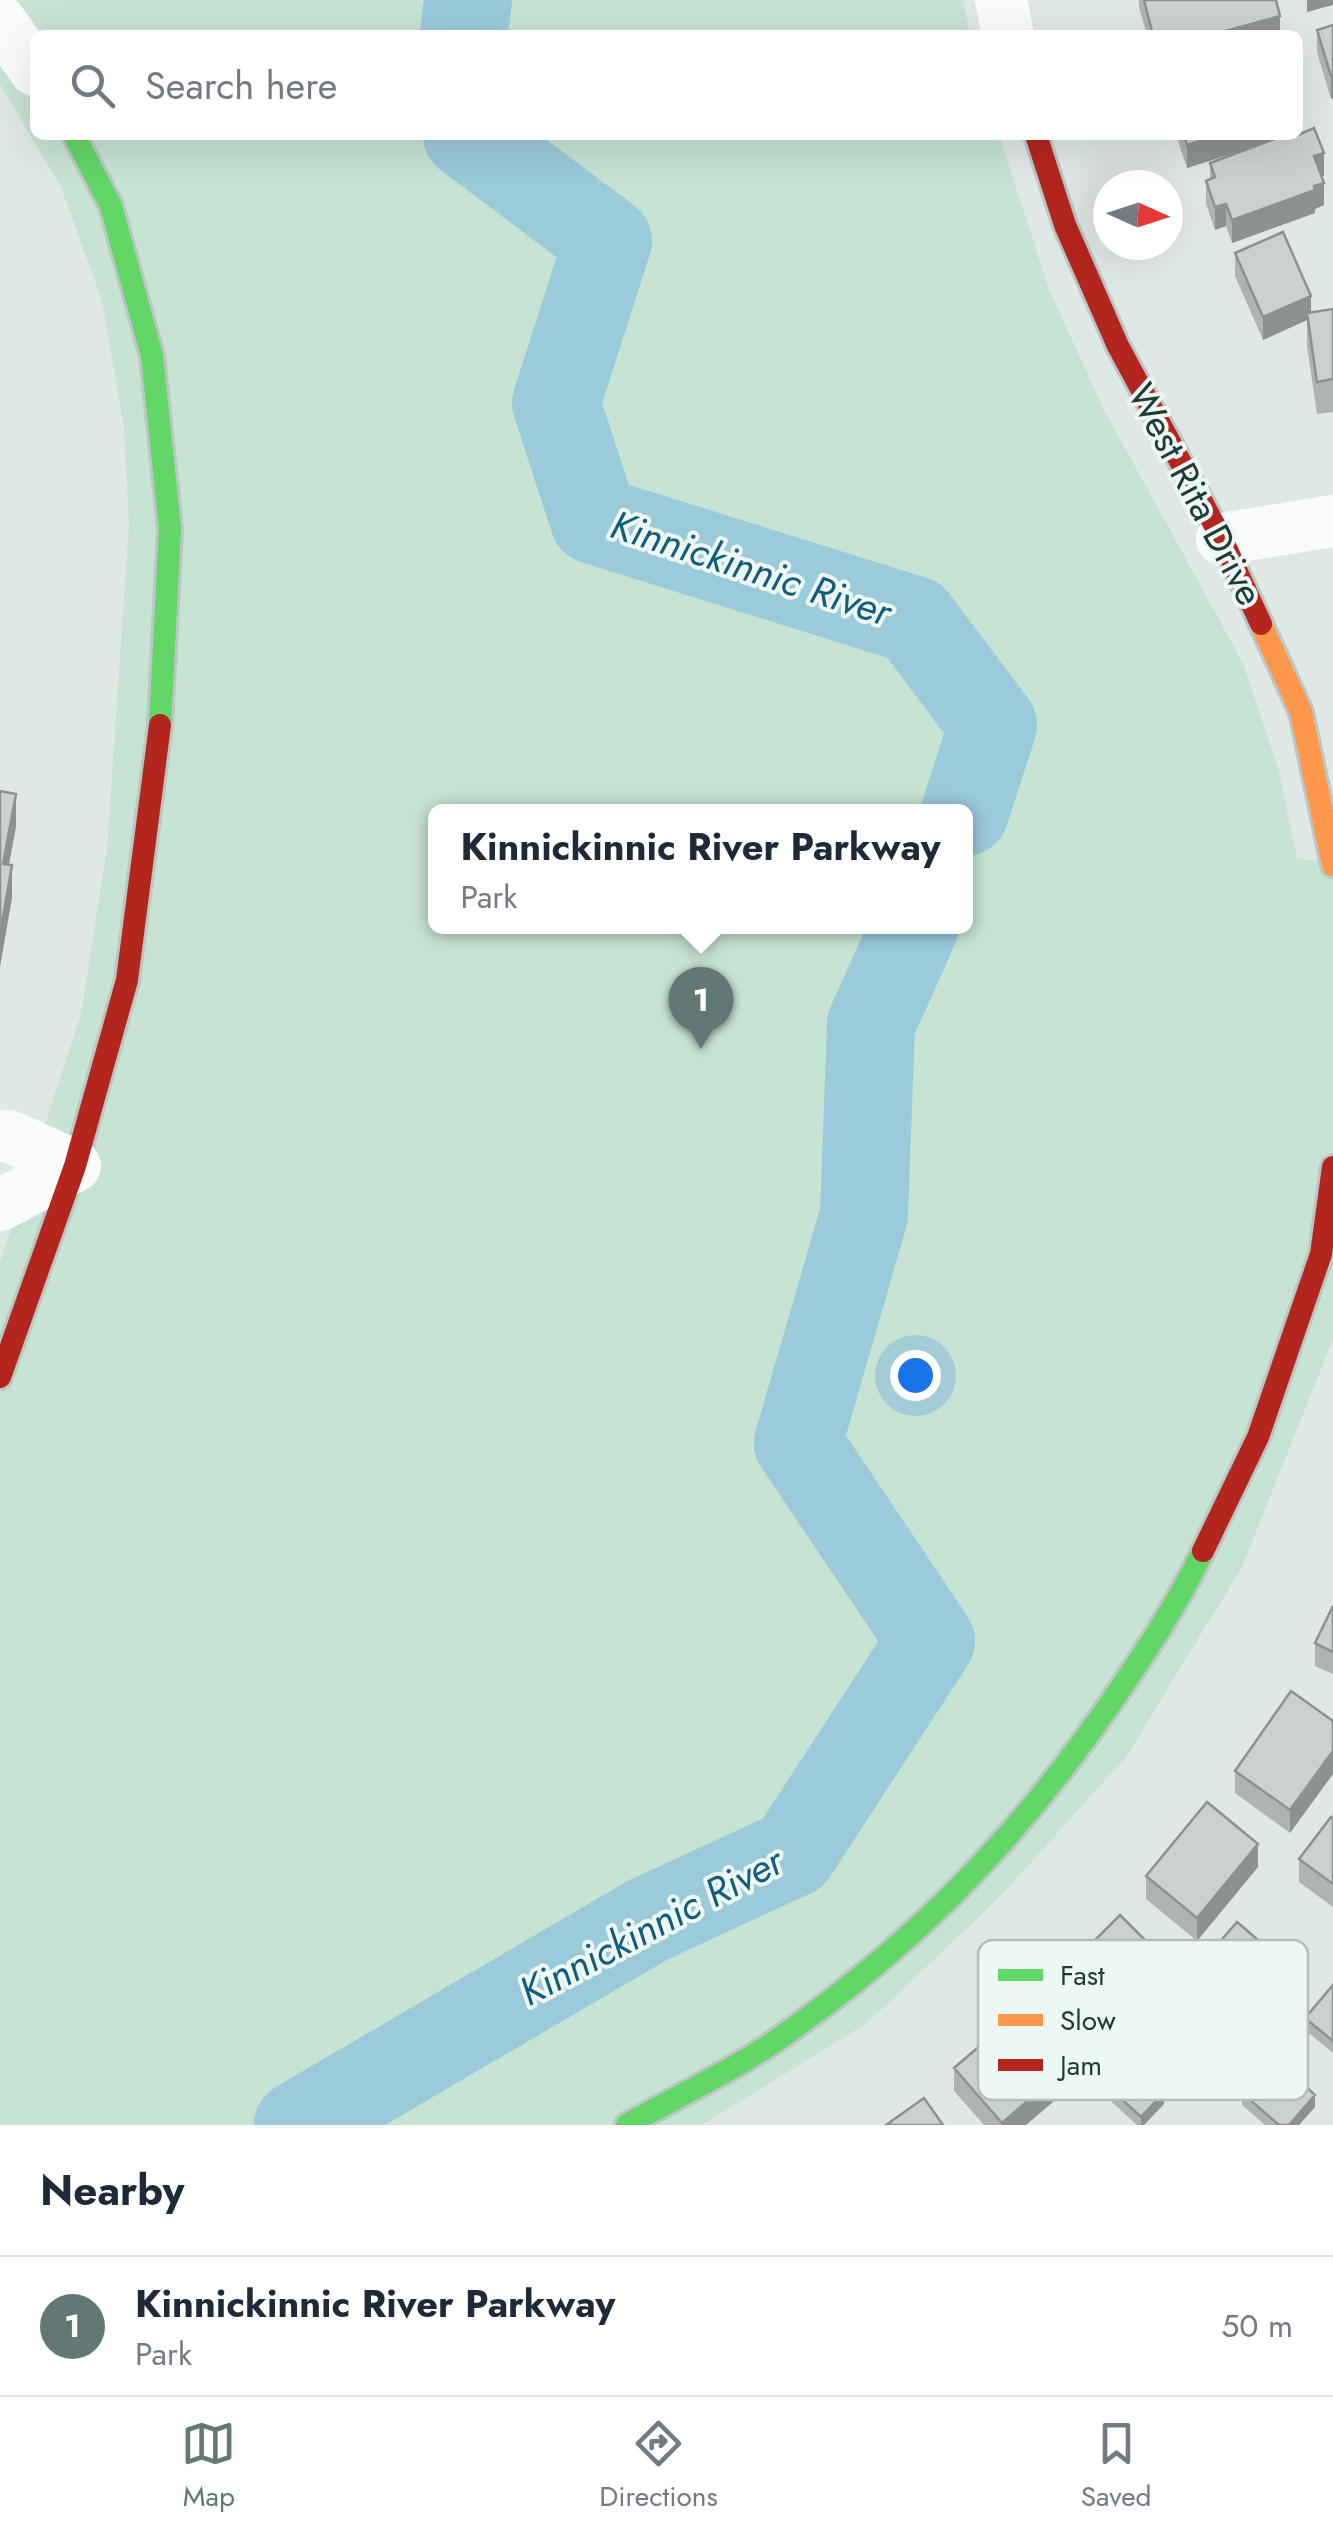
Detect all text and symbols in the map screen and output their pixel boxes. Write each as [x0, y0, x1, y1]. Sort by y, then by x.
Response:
search box [30, 30, 1303, 140]
icon: search [65, 58, 120, 113]
text: Search here [145, 58, 337, 113]
north arrow [1093, 170, 1183, 260]
street label: West Rita Drive [1114, 373, 1278, 615]
water label: Kinnickinnic River [603, 495, 901, 641]
popup [428, 804, 973, 934]
text: Kinnickinnic River Parkway [460, 819, 941, 874]
text: Park [460, 874, 517, 920]
pin: 1 [668, 966, 734, 1049]
your location [890, 1350, 941, 1401]
water label: Kinnickinnic River [509, 1831, 796, 2020]
legend [978, 1940, 1308, 2100]
text: Fast [1060, 1955, 1105, 1996]
text: Slow [1060, 2000, 1116, 2041]
text: Jam [1056, 2045, 1102, 2086]
text: Nearby [40, 2160, 184, 2221]
text: Kinnickinnic River Parkway [135, 2276, 615, 2331]
text: 1 [64, 2303, 81, 2349]
text: 50 m [1221, 2303, 1293, 2349]
text: Park [135, 2331, 192, 2377]
tab: Map [181, 2416, 236, 2517]
tab: Directions [599, 2416, 718, 2517]
tab: Saved [1081, 2416, 1152, 2517]

